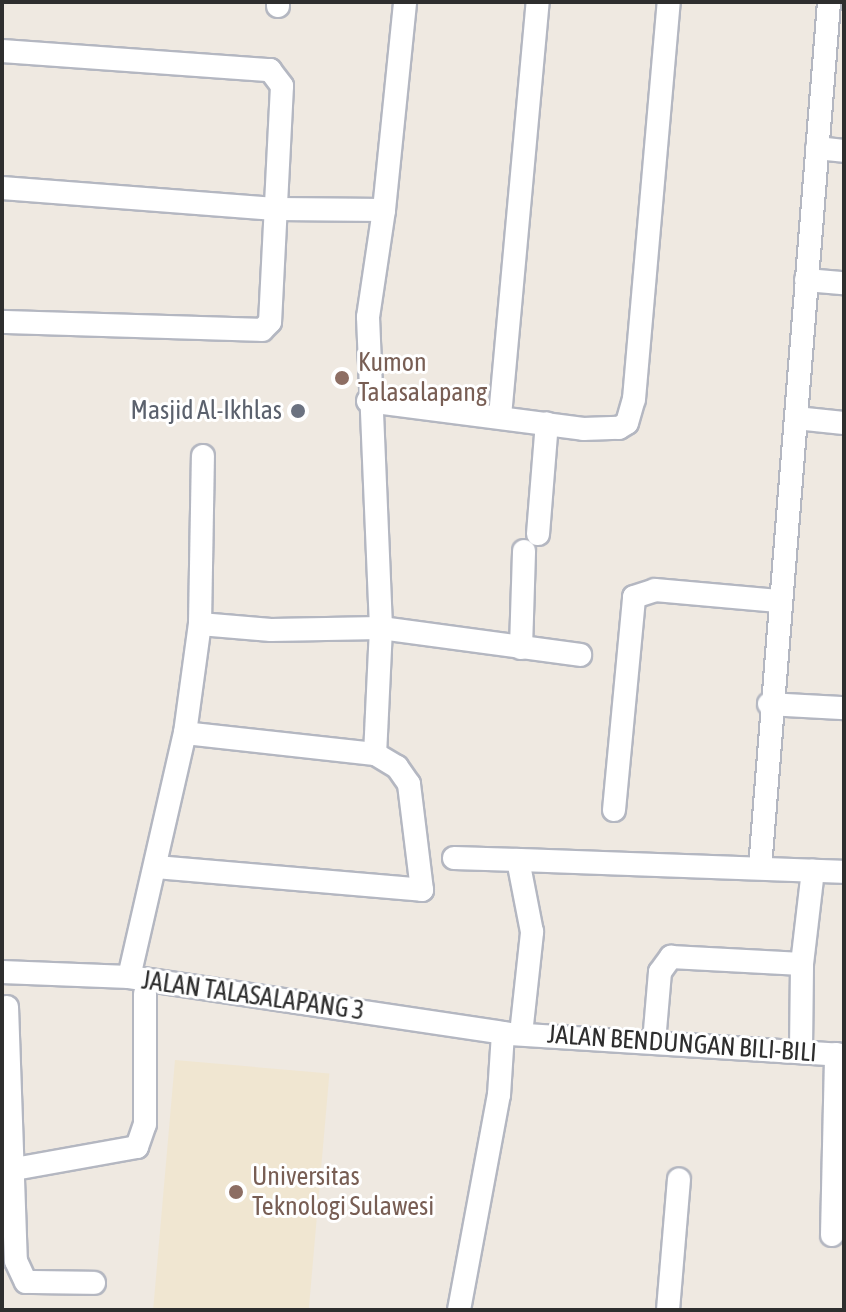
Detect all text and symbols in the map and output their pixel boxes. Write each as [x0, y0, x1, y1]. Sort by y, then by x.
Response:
place label: Kumon Talasalapang [358, 347, 487, 408]
marker: Kumon Talasalapang [333, 369, 351, 387]
place label: Masjid Al-Ikhlas [130, 395, 282, 427]
marker: Masjid Al-Ikhlas [289, 402, 307, 420]
street label: JALAN TALASALAPANG 3 [140, 965, 366, 1027]
street label: JALAN BENDUNGAN BILI-BILI [546, 1019, 818, 1069]
place label: Universitas Teknologi Sulawesi [252, 1161, 434, 1222]
marker: Universitas Teknologi Sulawesi [227, 1183, 245, 1201]

